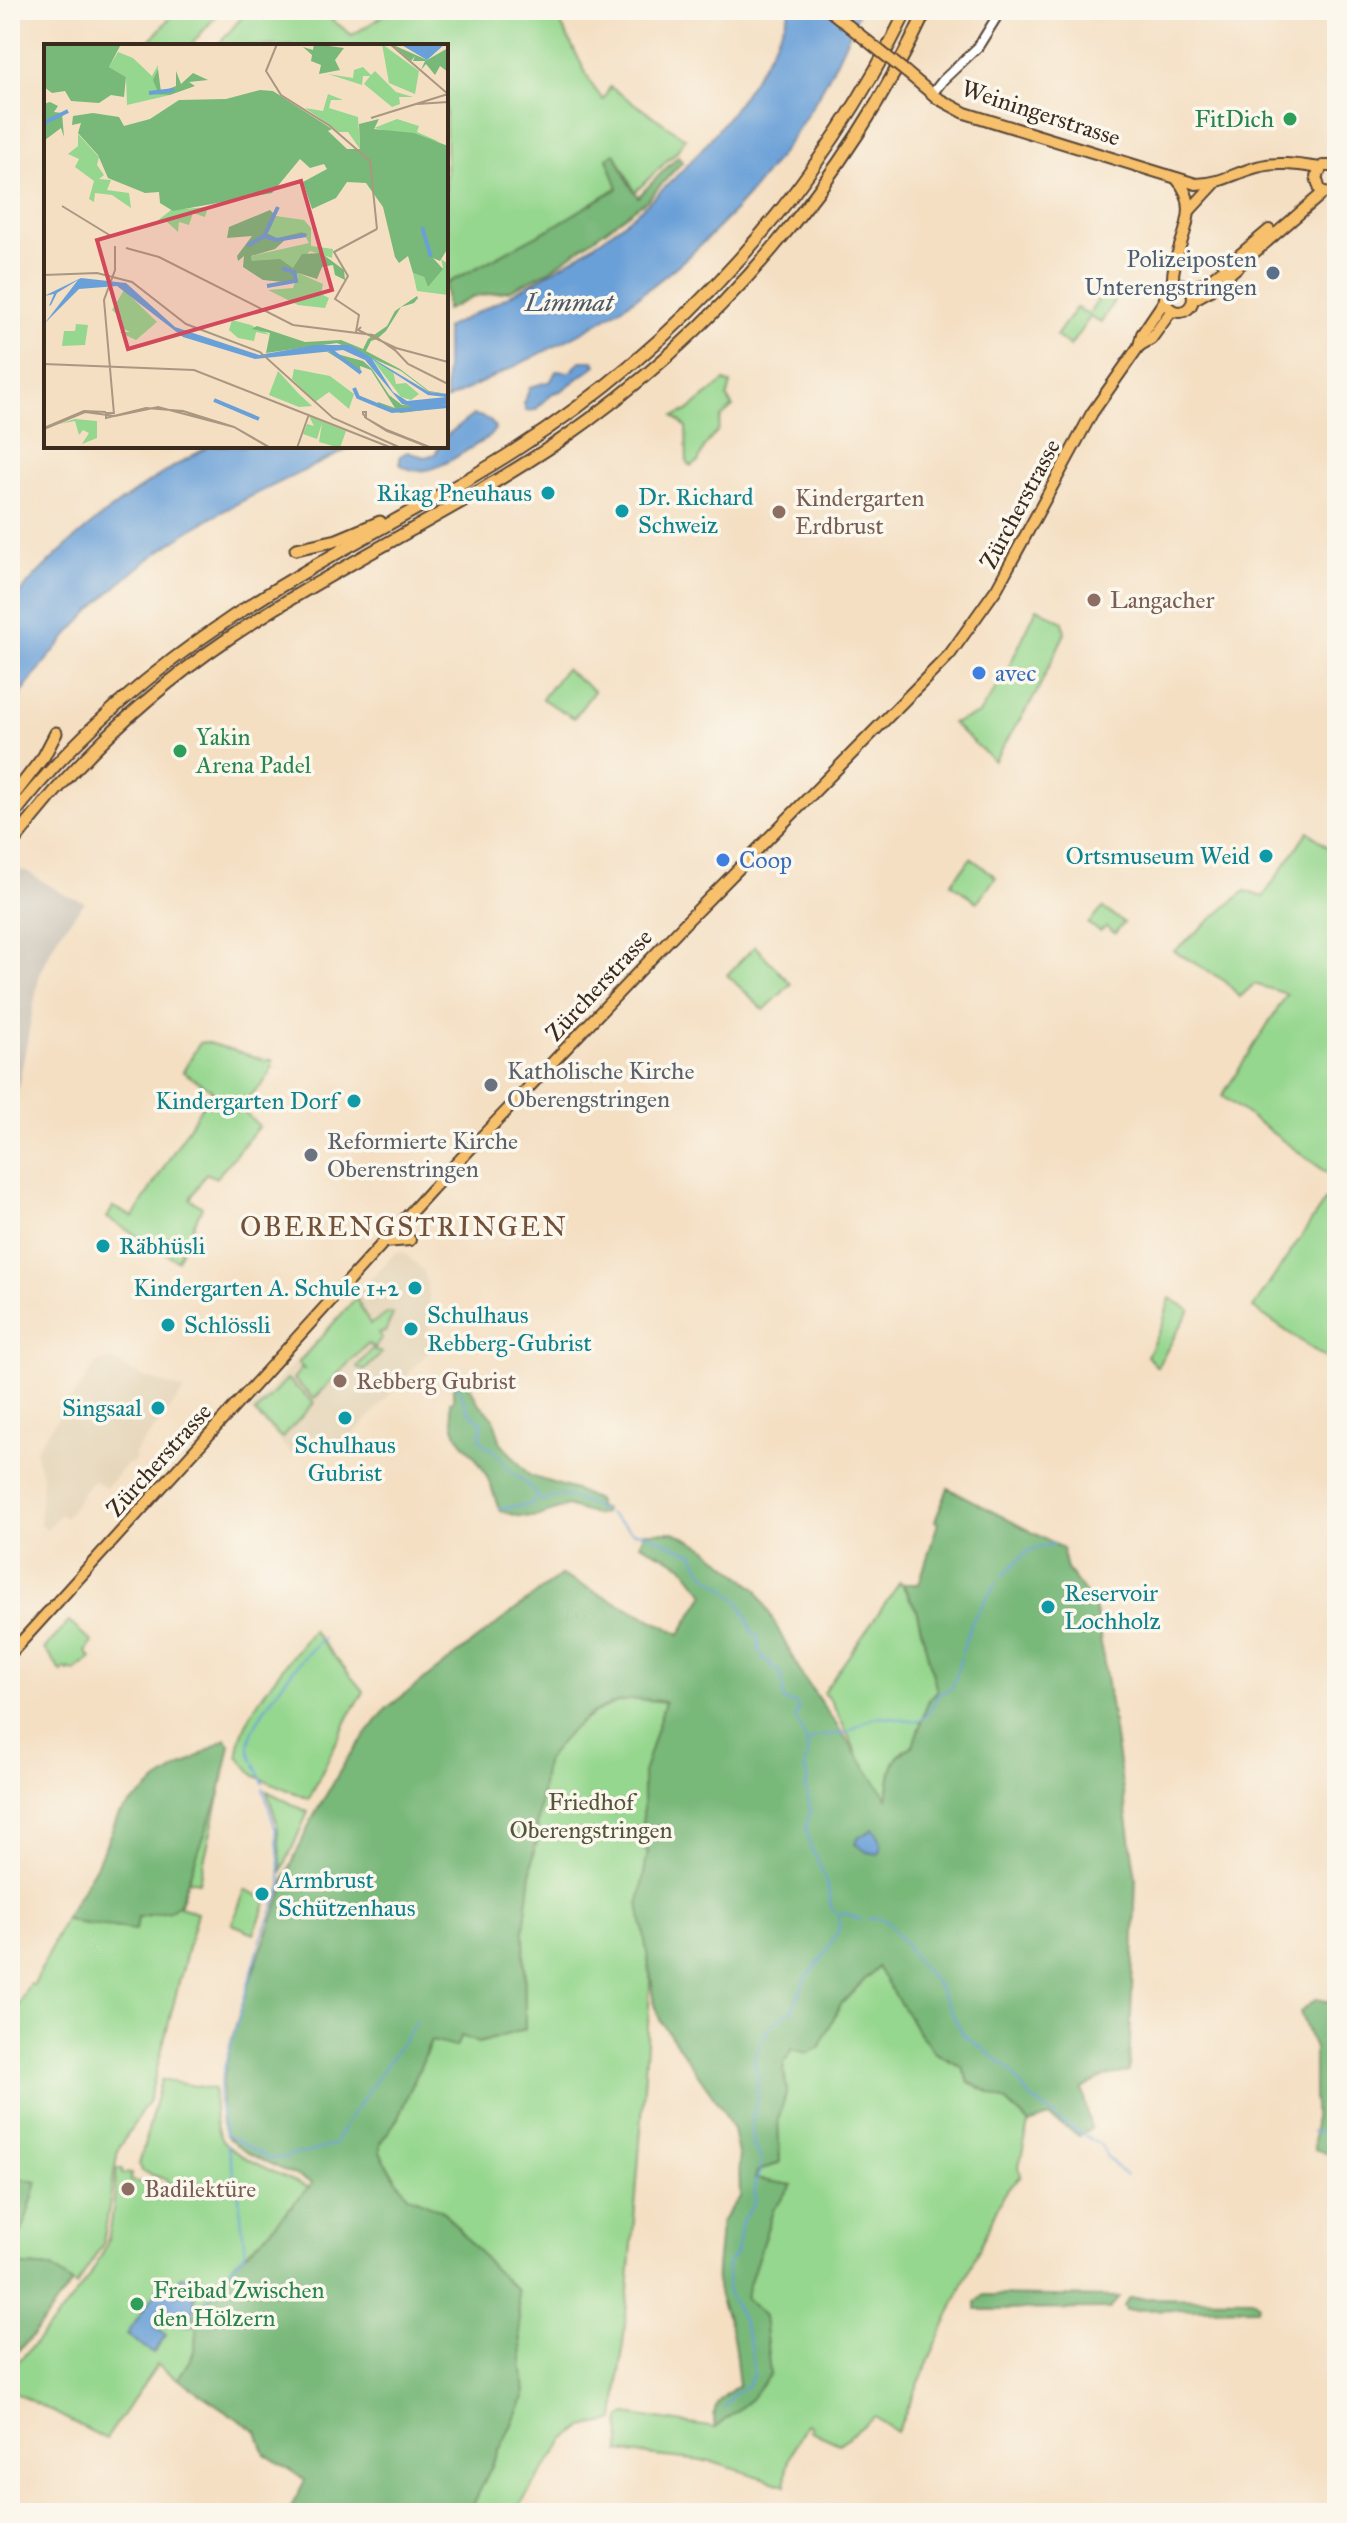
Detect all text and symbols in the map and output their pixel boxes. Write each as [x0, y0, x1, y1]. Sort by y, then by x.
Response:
inset map [44, 44, 448, 448]
street label: Weiningerstrasse [958, 73, 1124, 153]
place label: FitDich [1194, 104, 1274, 134]
marker: FitDich [1281, 110, 1299, 128]
place label: Polizeiposten Unterengstringen [1084, 244, 1257, 302]
marker: Polizeiposten Unterengstringen [1264, 264, 1282, 282]
water label: Limmat [524, 286, 615, 318]
street label: Zürcherstrasse [973, 434, 1067, 574]
place label: Rikag Pneuhaus [377, 478, 532, 508]
place label: Dr. Richard Schweiz [638, 482, 754, 540]
place label: Kindergarten Erdbrust [795, 483, 924, 541]
marker: Rikag Pneuhaus [539, 484, 557, 502]
marker: Dr. Richard Schweiz [613, 502, 631, 520]
marker: Kindergarten Erdbrust [770, 503, 788, 521]
place label: Langacher [1110, 585, 1215, 615]
marker: Langacher [1085, 591, 1103, 609]
place label: avec [995, 658, 1036, 688]
marker: avec [970, 664, 988, 682]
place label: Yakin Arena Padel [195, 722, 312, 780]
marker: Yakin Arena Padel [171, 742, 189, 760]
place label: Ortsmuseum Weid [1065, 841, 1250, 871]
place label: Coop [739, 845, 792, 875]
marker: Ortsmuseum Weid [1257, 847, 1275, 865]
marker: Coop [714, 851, 732, 869]
street label: Zürcherstrasse [539, 923, 659, 1047]
place label: Katholische Kirche Oberengstringen [507, 1056, 694, 1114]
marker: Katholische Kirche Oberengstringen [482, 1076, 500, 1094]
place label: Kindergarten Dorf [155, 1086, 342, 1116]
marker: Kindergarten Dorf [345, 1092, 363, 1110]
place label: Reformierte Kirche Oberenstringen [327, 1126, 518, 1184]
marker: Reformierte Kirche Oberenstringen [302, 1146, 320, 1164]
district label: OBERENGSTRINGEN [240, 1209, 568, 1244]
place label: Räbhüsli [119, 1231, 206, 1261]
marker: Räbhüsli [94, 1237, 112, 1255]
place label: Kindergarten A. Schule 1+2 [133, 1273, 399, 1303]
marker: Kindergarten A. Schule 1+2 [406, 1279, 424, 1297]
place label: Schulhaus Rebberg-Gubrist [427, 1300, 592, 1358]
place label: Schlössli [184, 1310, 271, 1340]
marker: Schlössli [159, 1316, 177, 1334]
marker: Schulhaus Rebberg-Gubrist [402, 1320, 420, 1338]
place label: Rebberg Gubrist [356, 1366, 517, 1396]
marker: Rebberg Gubrist [331, 1372, 349, 1390]
place label: Singsaal [62, 1393, 142, 1423]
street label: Zürcherstrasse [100, 1397, 218, 1523]
marker: Singsaal [149, 1399, 167, 1417]
marker: Schulhaus Gubrist [336, 1409, 354, 1427]
place label: Schulhaus Gubrist [294, 1430, 396, 1488]
place label: Reservoir Lochholz [1064, 1578, 1160, 1636]
marker: Reservoir Lochholz [1039, 1598, 1057, 1616]
park label: Friedhof Oberengstringen [510, 1787, 672, 1845]
place label: Armbrust Schützenhaus [277, 1865, 416, 1923]
marker: Armbrust Schützenhaus [253, 1885, 271, 1903]
place label: Badilektüre [144, 2174, 256, 2204]
marker: Badilektüre [119, 2180, 137, 2198]
place label: Freibad Zwischen den Hölzern [153, 2275, 325, 2333]
marker: Freibad Zwischen den Hölzern [128, 2295, 146, 2313]

